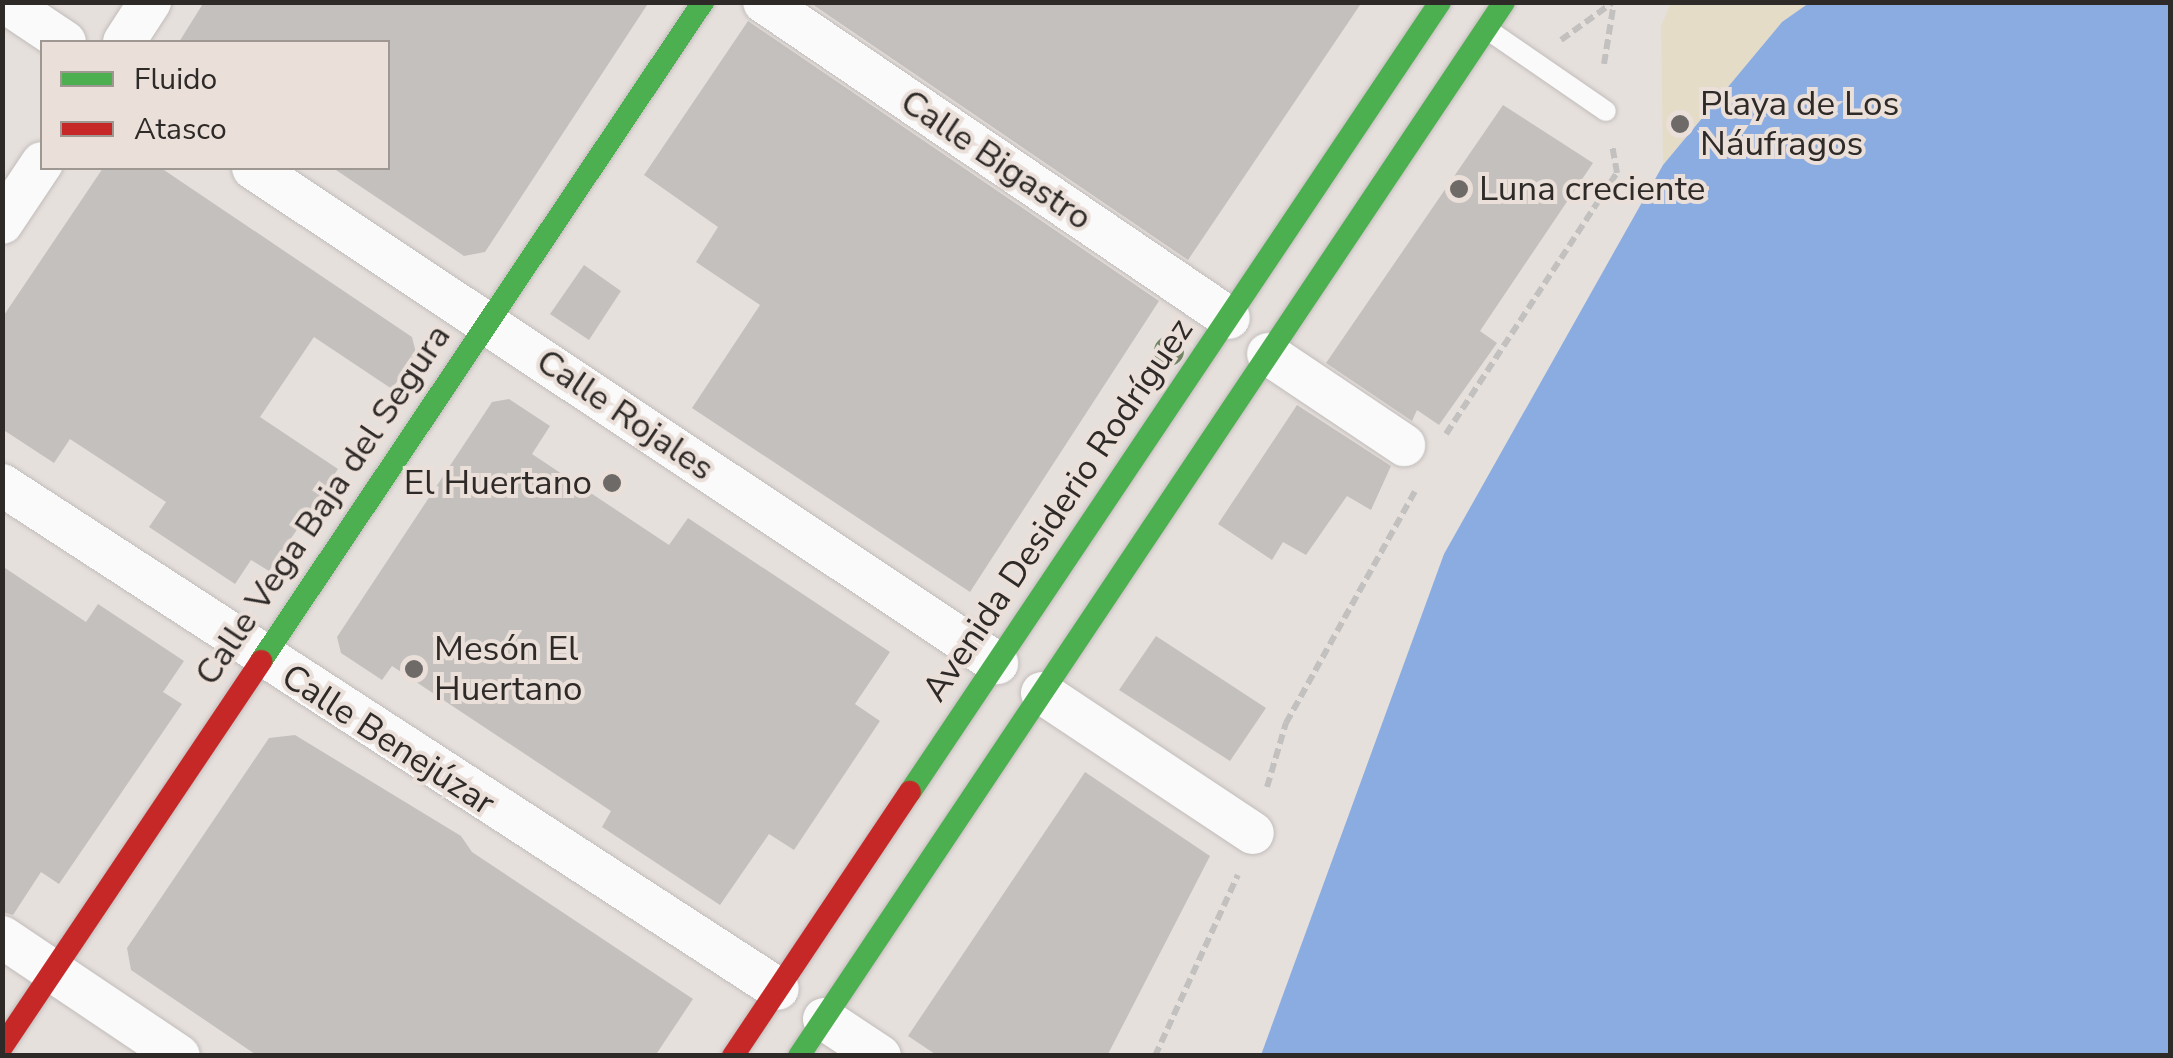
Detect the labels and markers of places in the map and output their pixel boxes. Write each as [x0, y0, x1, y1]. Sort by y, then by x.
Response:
place label: Playa de Los Náufragos [1700, 83, 1899, 165]
marker: Playa de Los Náufragos [1669, 113, 1691, 135]
place label: Luna creciente [1479, 168, 1705, 210]
marker: Luna creciente [1448, 178, 1470, 200]
place label: El Huertano [404, 462, 592, 504]
marker: El Huertano [601, 472, 623, 494]
place label: Mesón El Huertano [434, 628, 582, 710]
marker: Mesón El Huertano [403, 658, 425, 680]

